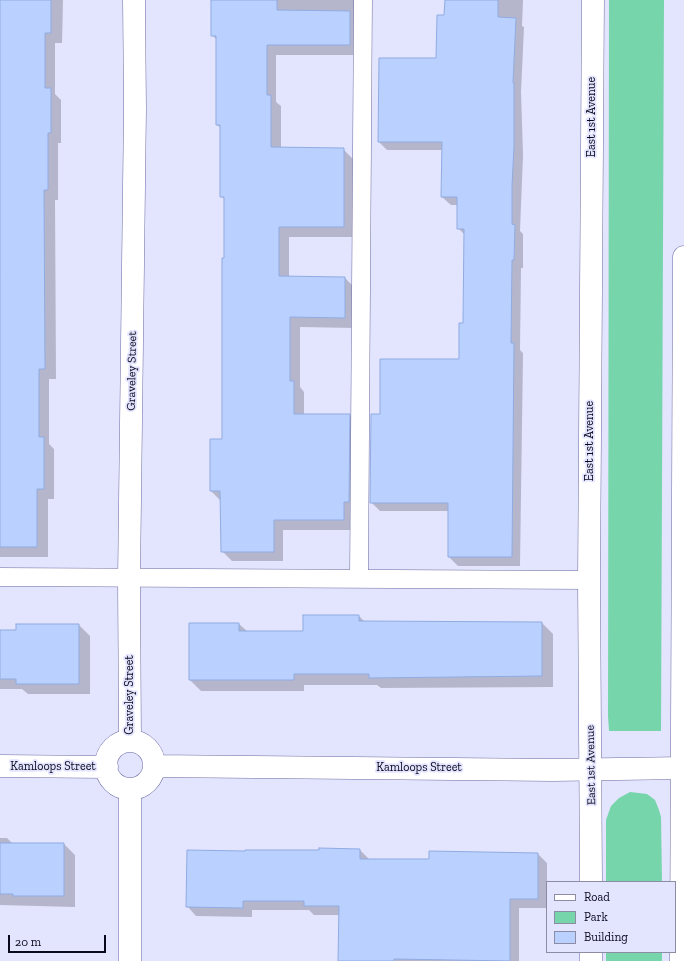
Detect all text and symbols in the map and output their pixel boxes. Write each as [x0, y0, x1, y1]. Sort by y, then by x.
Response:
street label: East 1st Avenue [585, 77, 599, 157]
street label: Graveley Street [124, 331, 140, 411]
street label: East 1st Avenue [583, 401, 597, 481]
street label: Graveley Street [123, 655, 137, 735]
street label: East 1st Avenue [583, 725, 599, 805]
street label: Kamloops Street [10, 760, 96, 774]
street label: Kamloops Street [376, 761, 462, 775]
legend [546, 881, 676, 953]
text: Road [584, 890, 610, 904]
text: Park [584, 910, 608, 924]
scale bar [10, 927, 108, 953]
text: Building [584, 930, 628, 944]
text: 20 m [15, 935, 41, 949]

